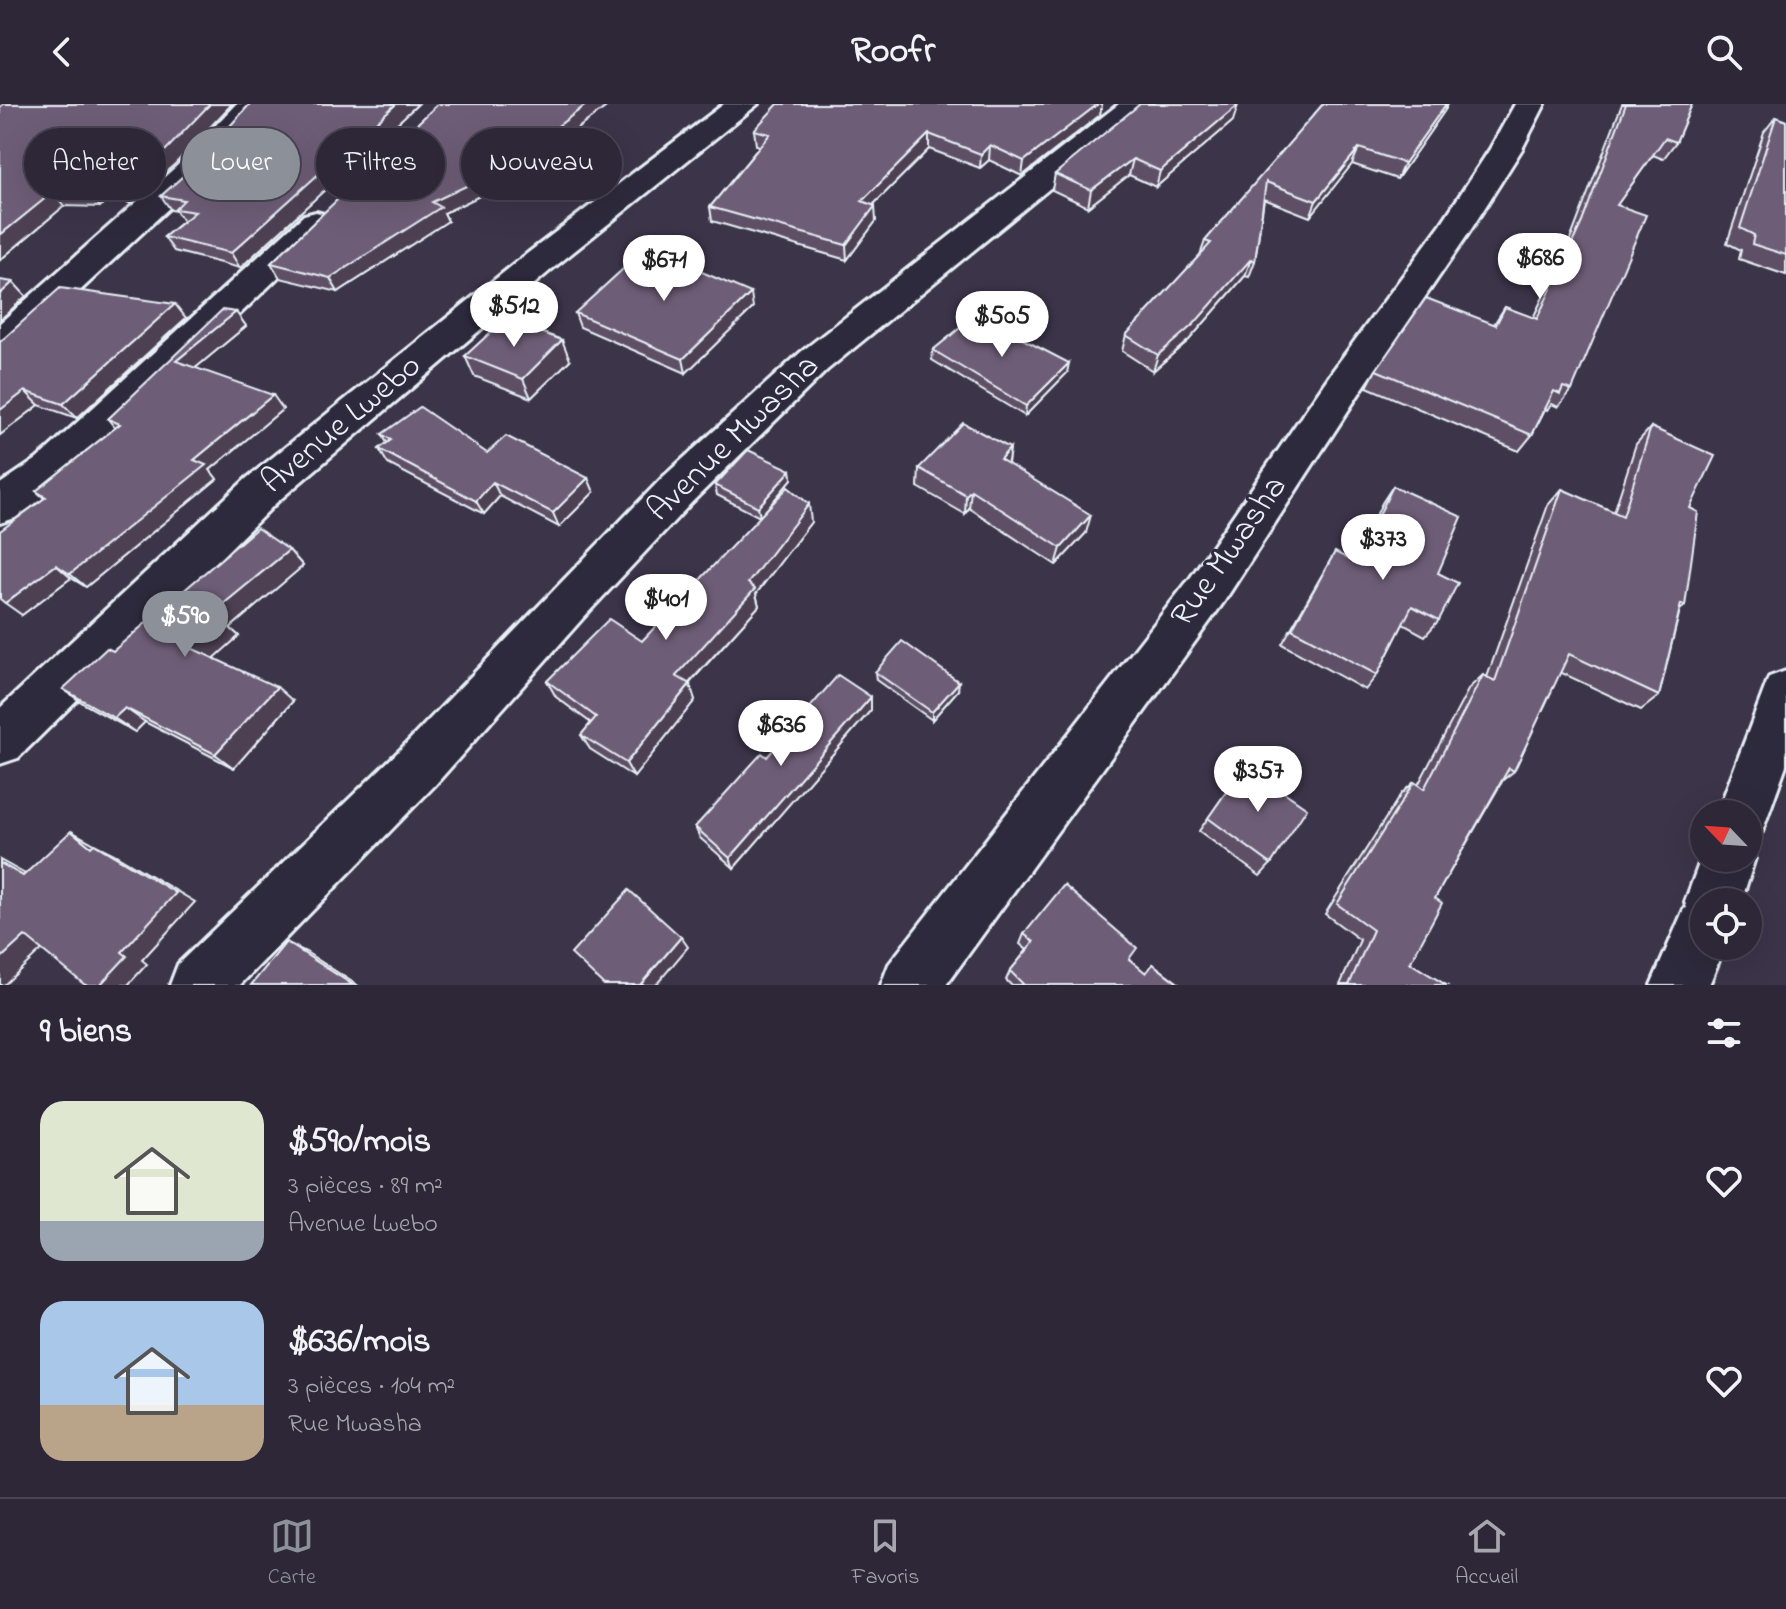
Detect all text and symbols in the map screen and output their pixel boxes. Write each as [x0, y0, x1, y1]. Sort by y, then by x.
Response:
text: Roofr [851, 26, 935, 79]
icon: back [40, 30, 84, 74]
icon: search [1702, 30, 1746, 74]
chip: Acheter [24, 128, 166, 200]
chip: Louer [182, 128, 300, 200]
chip: Filtres [316, 128, 445, 200]
chip: Nouveau [461, 128, 622, 200]
pin: $686 [1493, 233, 1587, 301]
pin: $671 [617, 235, 711, 303]
text: $686 [1516, 240, 1564, 278]
text: $671 [641, 242, 687, 280]
pin: $512 [467, 281, 561, 349]
text: $512 [488, 288, 540, 326]
pin: $505 [955, 291, 1049, 359]
text: $505 [974, 298, 1030, 336]
street label: Avenue Lwebo [251, 343, 433, 507]
street label: Avenue Mwasha [636, 343, 832, 535]
street label: Rue Mwasha [1159, 466, 1301, 638]
pin: $373 [1336, 514, 1430, 582]
text: $373 [1359, 521, 1407, 559]
pin: $401 [619, 574, 713, 642]
text: $401 [643, 581, 689, 619]
pin: $590 [138, 591, 232, 659]
text: $590 [160, 598, 210, 636]
pin: $636 [734, 700, 828, 768]
text: $636 [756, 707, 806, 745]
pin: $357 [1211, 746, 1305, 814]
text: $357 [1232, 753, 1284, 791]
north arrow [1690, 800, 1762, 872]
map controls [1690, 800, 1762, 960]
button: locate [1690, 888, 1762, 960]
text: 9 biens [40, 1008, 132, 1058]
icon: filters [1702, 1011, 1746, 1055]
text: $590/mois [288, 1118, 431, 1168]
icon: home [104, 1133, 200, 1229]
icon: heart [1702, 1159, 1746, 1203]
text: 3 pièces · 89 m² [288, 1168, 443, 1206]
text: Avenue Lwebo [288, 1206, 438, 1244]
text: $636/mois [288, 1318, 431, 1368]
icon: home [104, 1333, 200, 1429]
icon: heart [1702, 1359, 1746, 1403]
text: 3 pièces · 104 m² [288, 1368, 455, 1406]
text: Rue Mwasha [288, 1406, 422, 1444]
tab: Carte [268, 1514, 316, 1594]
tab: Favoris [851, 1514, 919, 1594]
tab: Accueil [1455, 1514, 1518, 1594]

